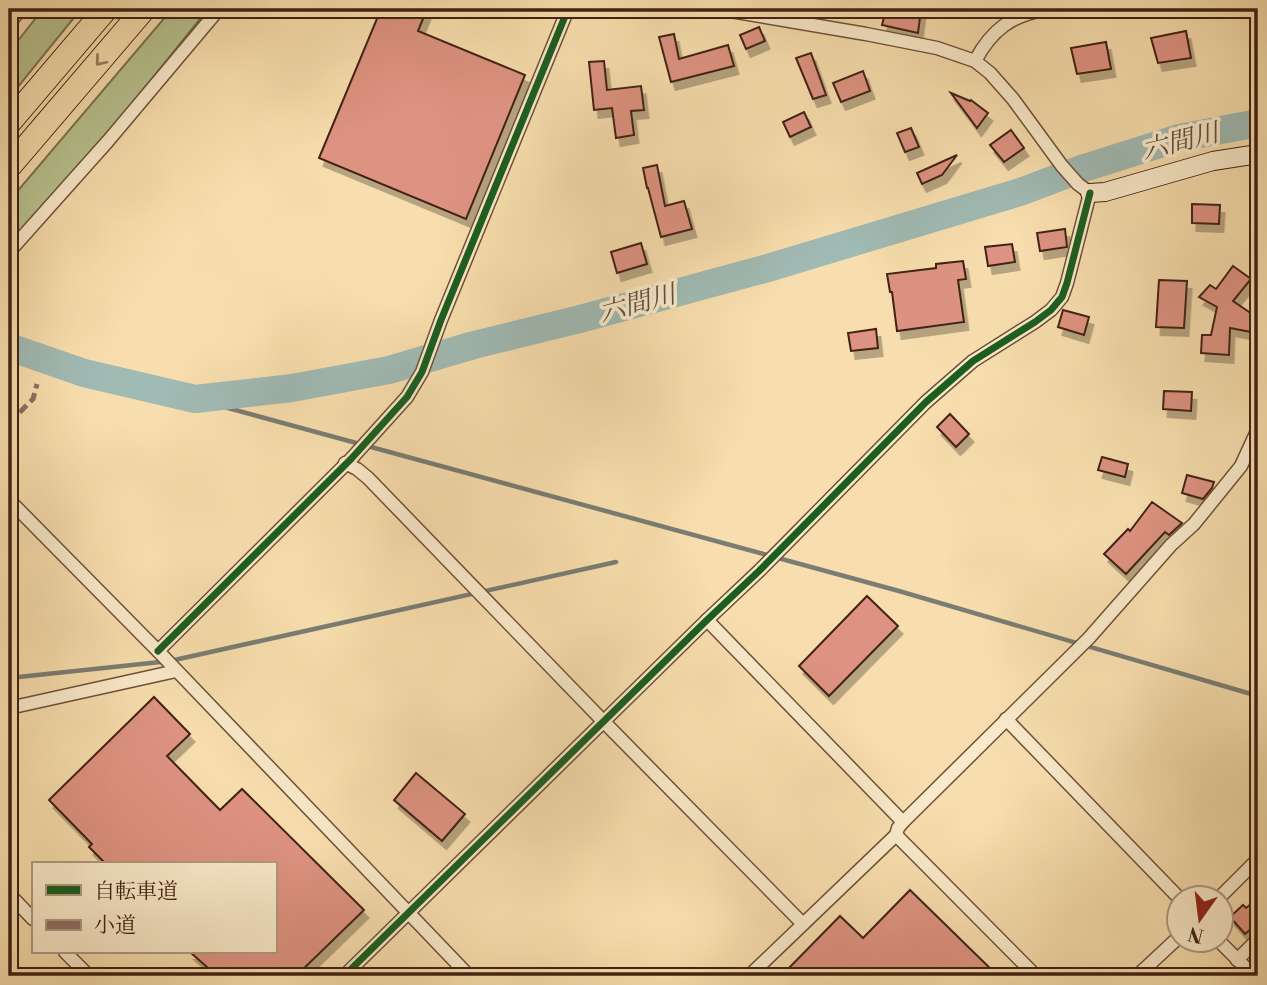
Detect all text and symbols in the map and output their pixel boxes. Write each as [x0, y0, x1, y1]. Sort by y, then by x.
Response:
one-way arrow [96, 52, 108, 65]
water label: 六間川 [1139, 116, 1225, 167]
water label: 六間川 [595, 278, 682, 330]
legend [32, 862, 276, 954]
text: 自転車道 [94, 879, 178, 905]
north arrow [1166, 884, 1236, 954]
text: 小道 [94, 913, 136, 939]
text: N [1186, 921, 1206, 948]

